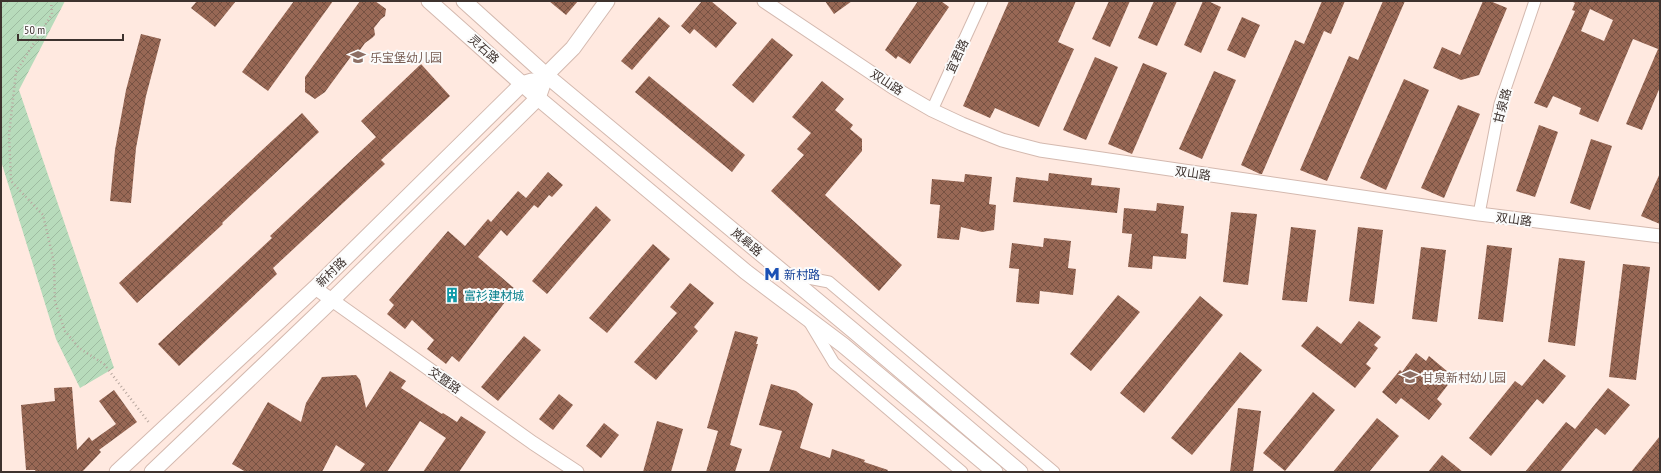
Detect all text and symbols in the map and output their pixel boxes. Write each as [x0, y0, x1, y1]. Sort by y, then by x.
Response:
scale bar [18, 16, 123, 42]
text: 50 m [24, 22, 45, 37]
street label: 灵石路 [466, 31, 502, 67]
street label: 宜君路 [943, 37, 971, 75]
school or university icon: 乐宝堡幼儿园 [349, 48, 367, 66]
place label: 乐宝堡幼儿园 [370, 50, 442, 65]
street label: 双山路 [868, 66, 906, 98]
street label: 甘泉路 [1490, 87, 1514, 125]
street label: 双山路 [1174, 163, 1212, 183]
street label: 双山路 [1495, 209, 1533, 229]
street label: 岚皋路 [728, 225, 766, 259]
street label: 新村路 [313, 254, 349, 290]
metro station icon: 新村路 [763, 265, 781, 283]
place label: 新村路 [784, 267, 820, 282]
building icon: 富衫建材城 [443, 286, 461, 304]
place label: 富衫建材城 [464, 288, 524, 303]
street label: 交暨路 [426, 364, 464, 396]
school or university icon: 甘泉新村幼儿园 [1401, 368, 1419, 386]
place label: 甘泉新村幼儿园 [1422, 370, 1506, 385]

